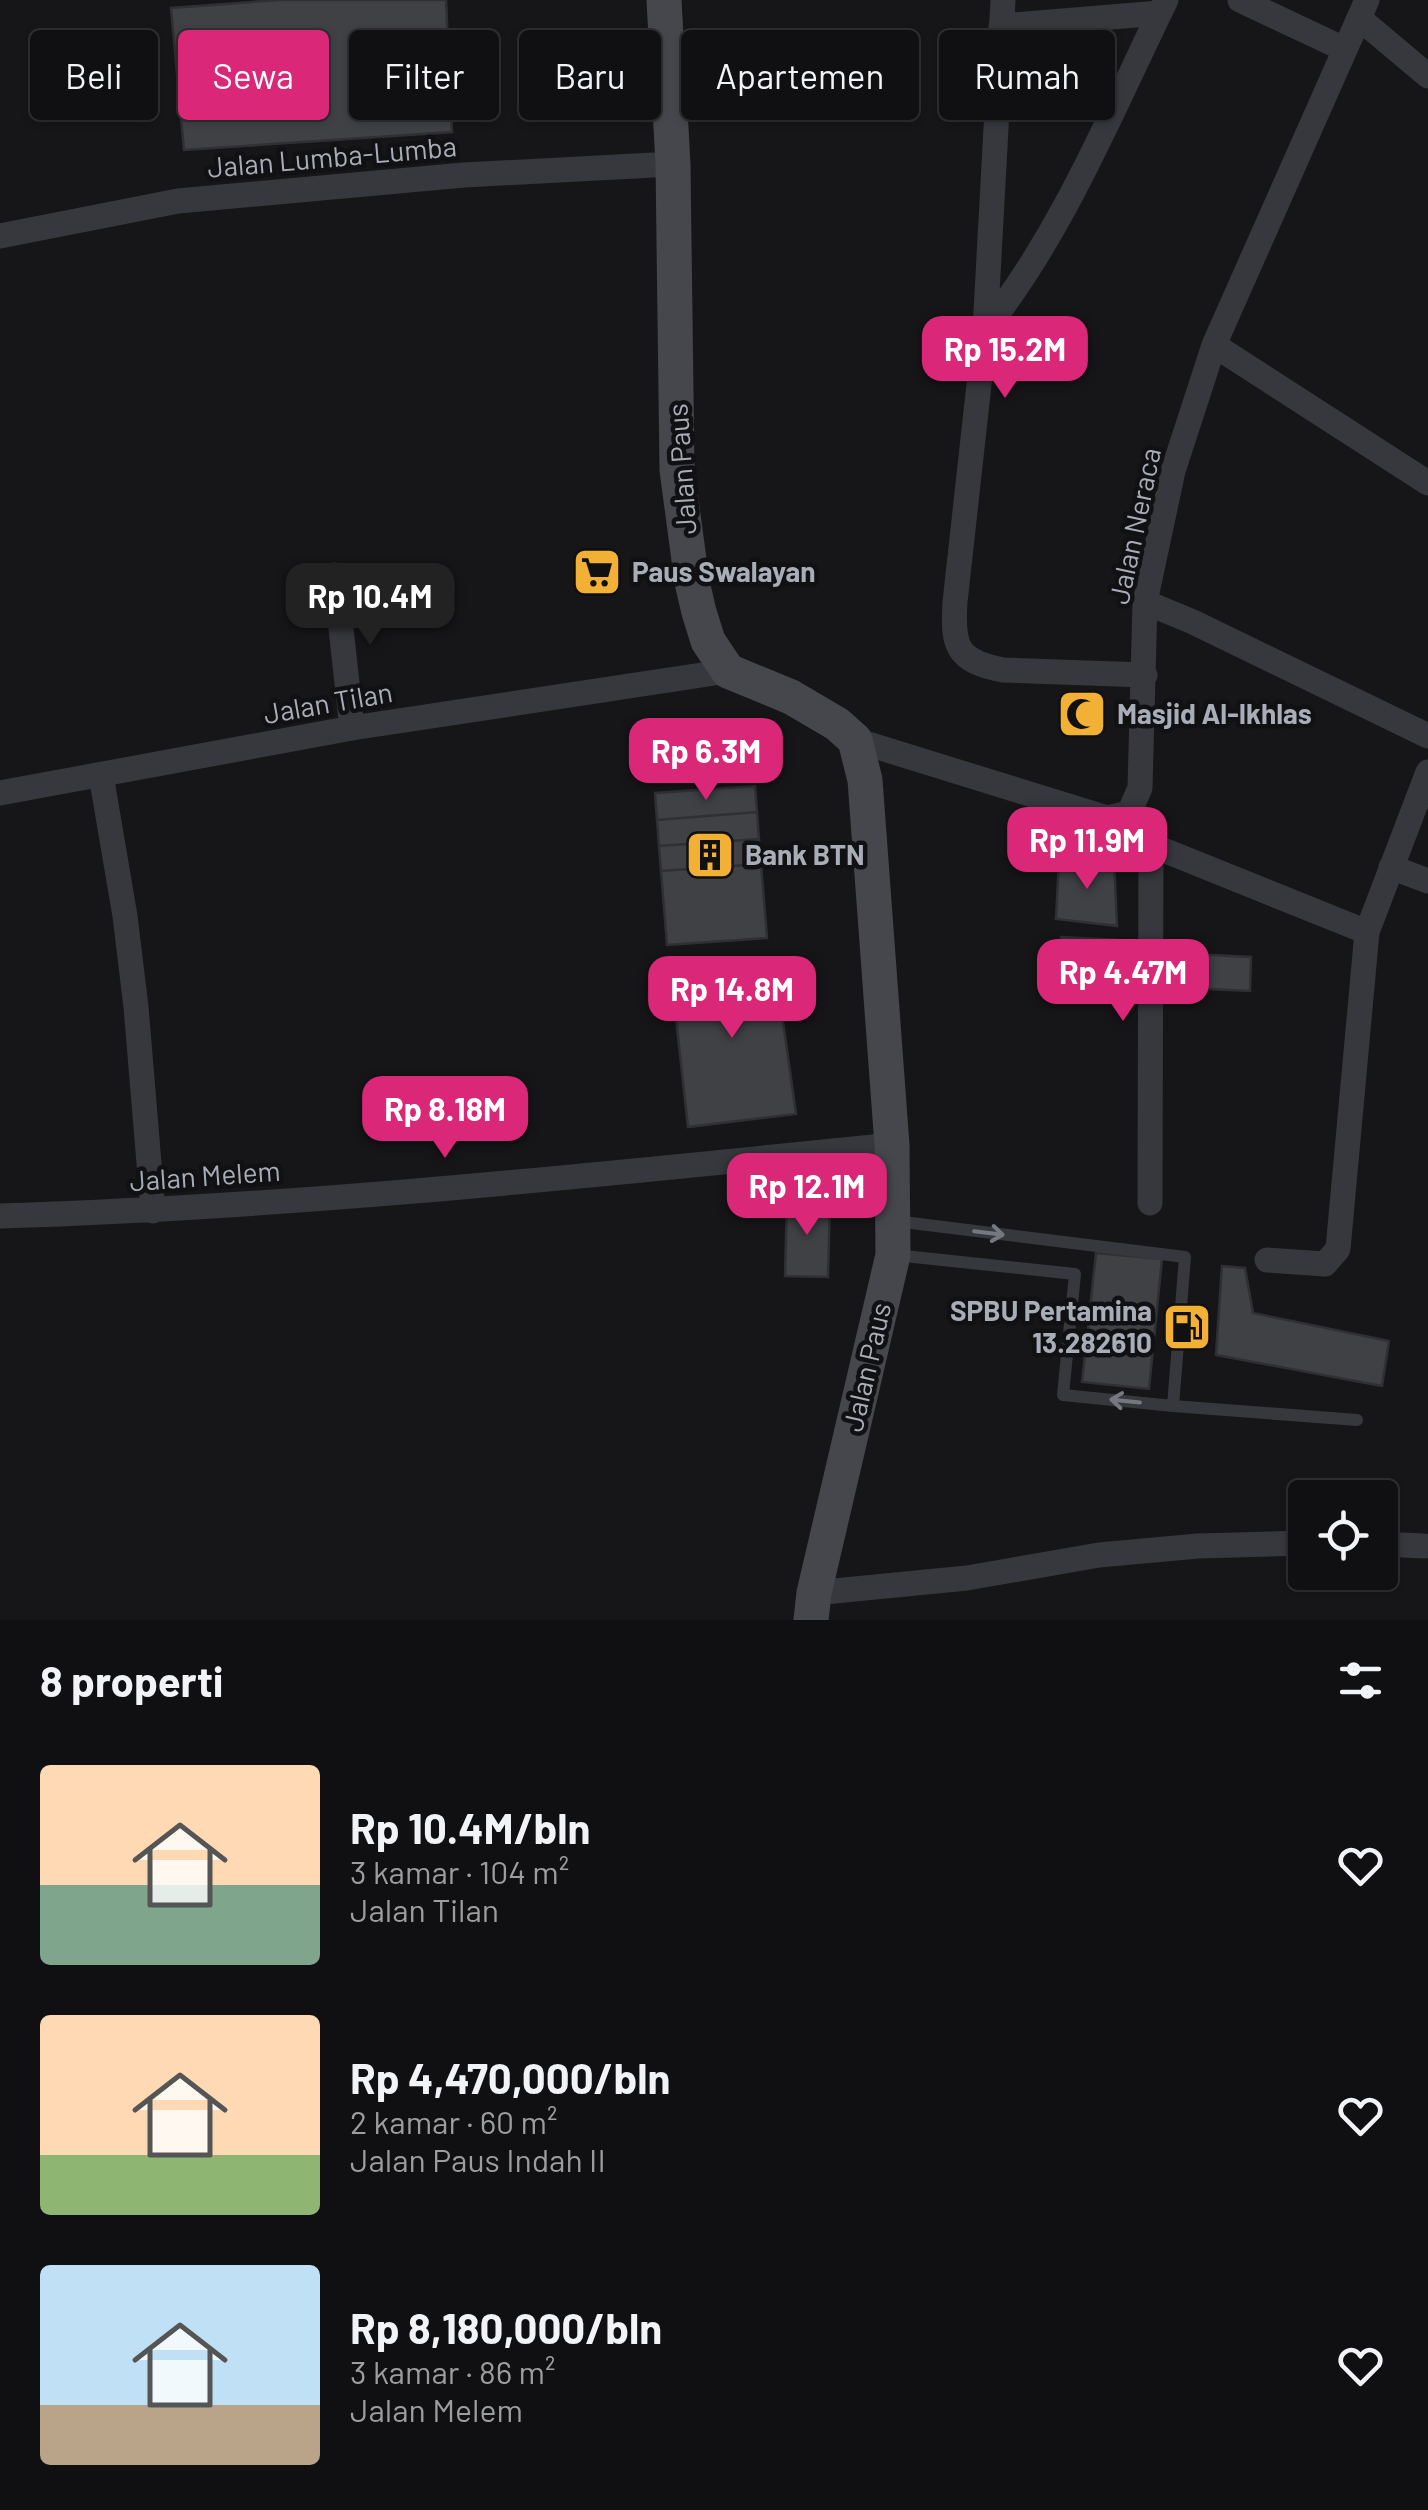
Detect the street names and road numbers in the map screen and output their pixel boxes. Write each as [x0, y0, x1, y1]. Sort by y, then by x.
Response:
street label: Jalan Lumba-Lumba [206, 128, 458, 184]
street label: Jalan Paus [659, 402, 703, 536]
street label: Jalan Neraca [1101, 444, 1167, 607]
street label: Jalan Tilan [261, 674, 395, 730]
street label: Jalan Melem [128, 1153, 282, 1197]
street label: Jalan Paus [835, 1299, 897, 1435]

